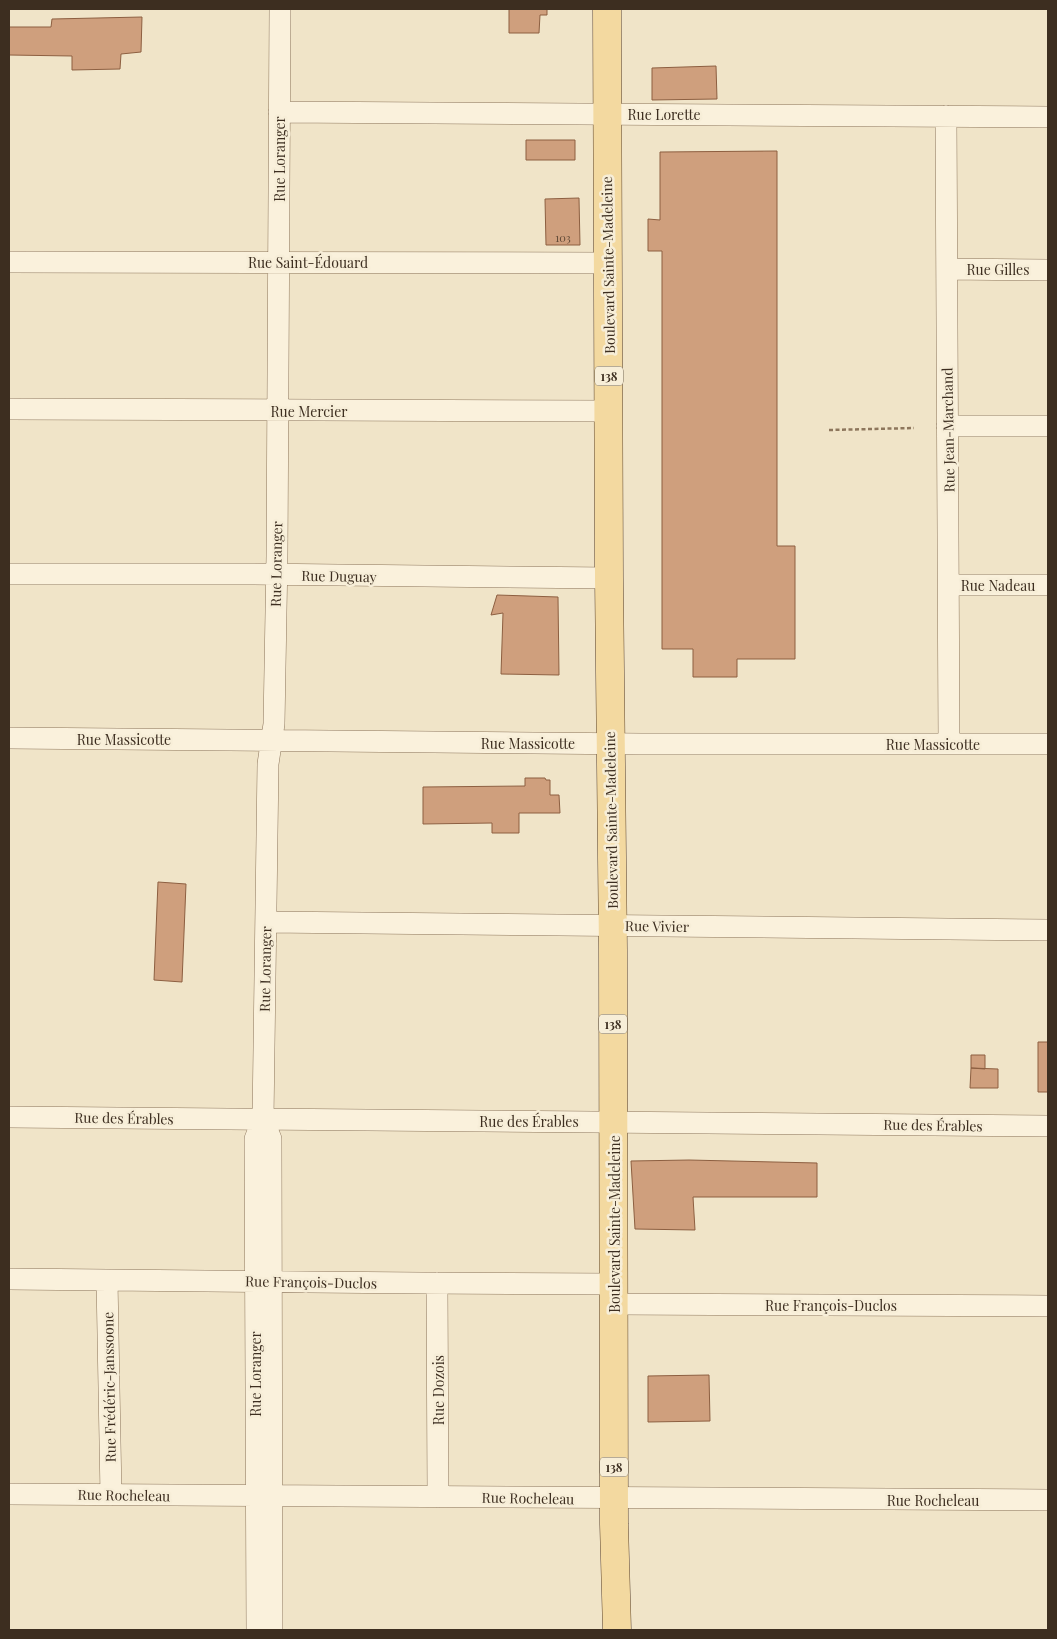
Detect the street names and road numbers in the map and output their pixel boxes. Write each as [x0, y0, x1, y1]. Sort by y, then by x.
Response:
street label: Rue Lorette [627, 105, 701, 124]
street label: Rue Loranger [270, 115, 289, 202]
street label: Boulevard Sainte-Madeleine [597, 176, 619, 354]
street label: Rue Saint-Édouard [248, 253, 368, 272]
street label: Rue Gilles [967, 260, 1029, 279]
road number: 138 [595, 366, 623, 386]
street label: Rue Jean-Marchand [937, 367, 959, 493]
street label: Rue Mercier [271, 402, 348, 421]
street label: Rue Loranger [266, 520, 286, 607]
street label: Rue Duguay [301, 566, 377, 586]
street label: Rue Nadeau [961, 576, 1035, 595]
street label: Rue Massicotte [77, 730, 171, 749]
street label: Boulevard Sainte-Madeleine [600, 731, 622, 909]
street label: Rue Massicotte [481, 734, 575, 753]
street label: Rue Massicotte [886, 735, 980, 754]
street label: Rue Vivier [625, 916, 690, 936]
street label: Rue Loranger [255, 925, 275, 1012]
road number: 138 [599, 1014, 627, 1034]
street label: Rue des Érables [74, 1108, 174, 1128]
street label: Rue des Érables [479, 1112, 579, 1131]
street label: Rue des Érables [883, 1115, 983, 1135]
street label: Boulevard Sainte-Madeleine [605, 1135, 624, 1313]
street label: Rue François-Duclos [245, 1271, 377, 1293]
street label: Rue François-Duclos [765, 1296, 897, 1315]
street label: Rue Frédéric-Janssoone [98, 1311, 120, 1463]
street label: Rue Loranger [246, 1330, 265, 1417]
street label: Rue Dozois [429, 1355, 448, 1425]
road number: 138 [600, 1458, 628, 1476]
street label: Rue Rocheleau [77, 1485, 171, 1505]
street label: Rue Rocheleau [481, 1488, 575, 1508]
street label: Rue Rocheleau [887, 1491, 979, 1510]

